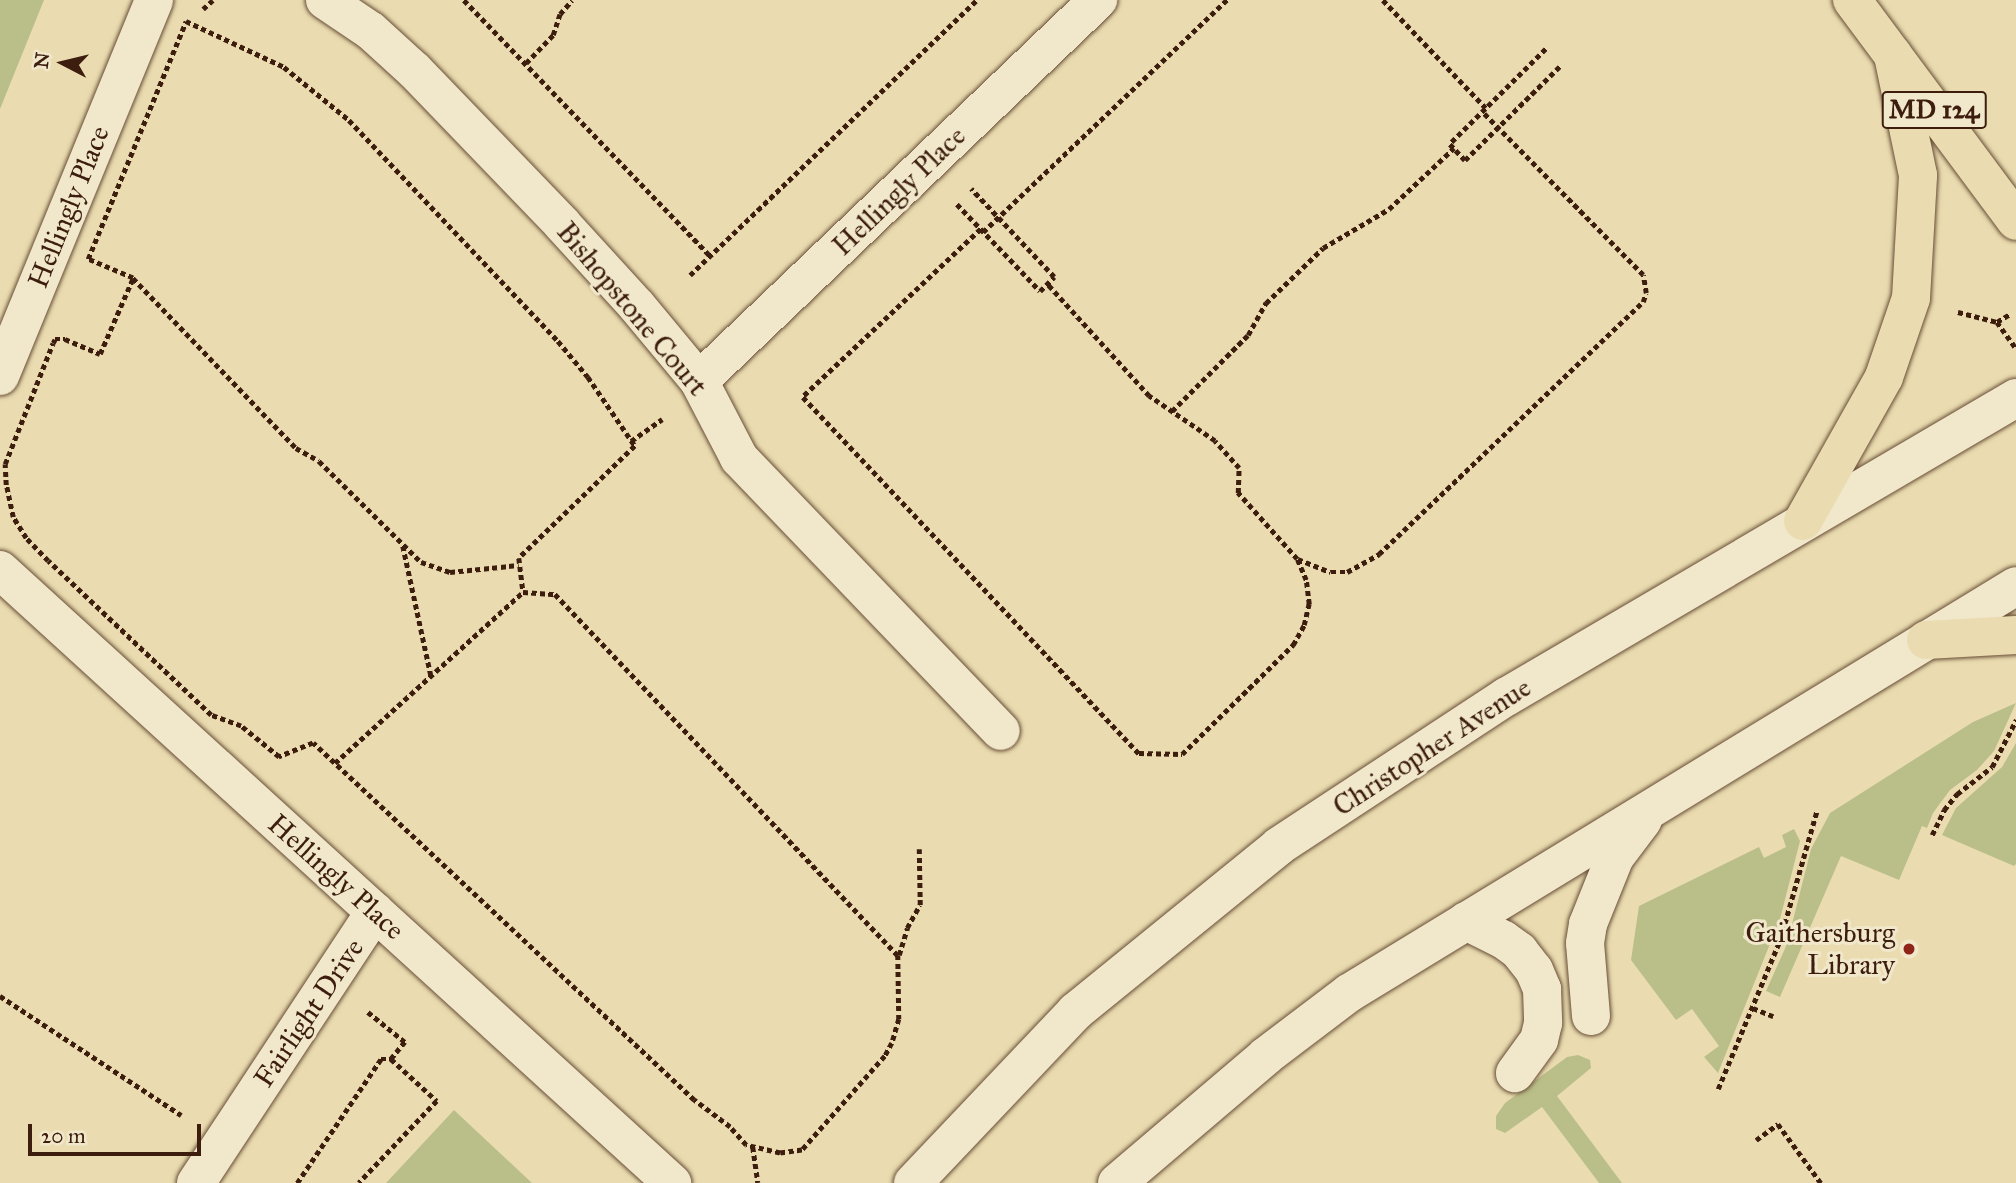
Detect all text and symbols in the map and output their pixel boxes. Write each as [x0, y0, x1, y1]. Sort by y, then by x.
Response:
north arrow [28, 28, 98, 98]
text: N [29, 51, 54, 70]
road number: MD 124 [1882, 88, 1986, 132]
street label: Hellingly Place [826, 119, 972, 263]
street label: Hellingly Place [21, 121, 117, 293]
street label: Bishopstone Court [550, 215, 714, 403]
street label: Christopher Avenue [1327, 671, 1537, 823]
street label: Hellingly Place [261, 807, 411, 947]
place label: Gaithersburg Library [1745, 916, 1895, 982]
street label: Fairlight Drive [247, 932, 371, 1094]
marker: Gaithersburg Library [1901, 941, 1917, 957]
scale bar [32, 1110, 205, 1154]
text: 20 m [41, 1123, 86, 1149]

